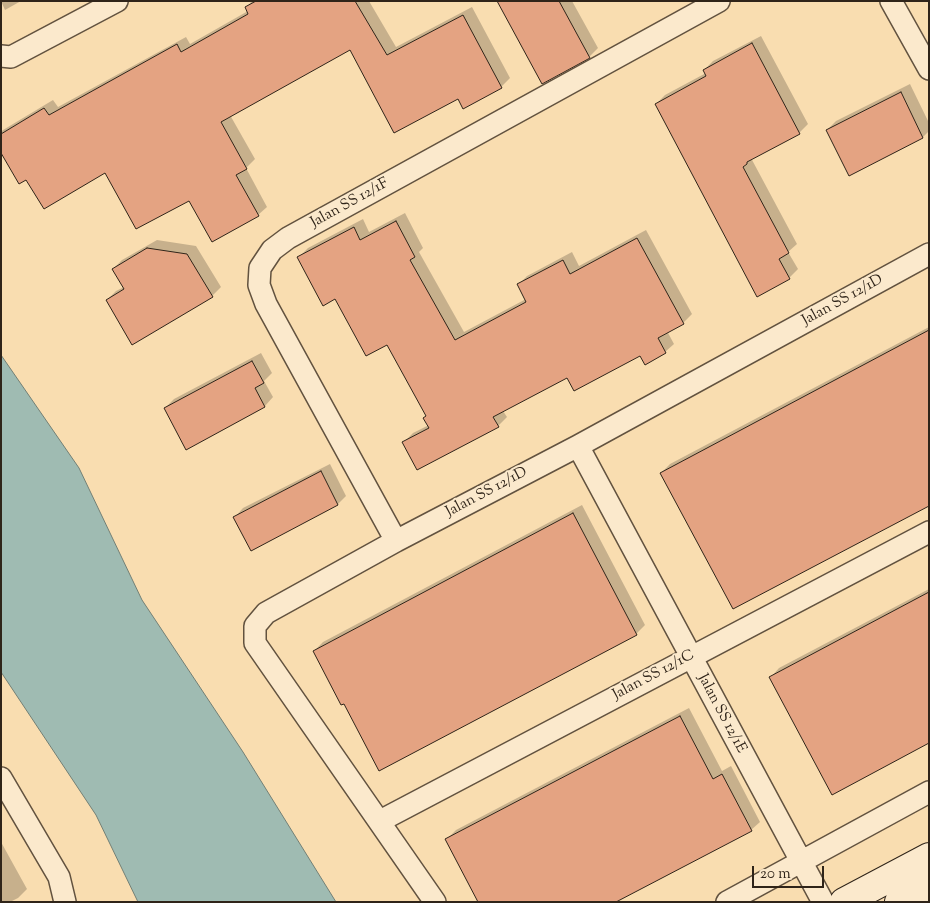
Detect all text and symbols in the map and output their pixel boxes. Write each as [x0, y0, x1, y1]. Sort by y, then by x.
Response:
street label: Jalan SS 12/1F [308, 175, 392, 233]
street label: Jalan SS 12/1D [799, 271, 887, 331]
street label: Jalan SS 12/1D [443, 464, 531, 522]
street label: Jalan SS 12/1C [610, 647, 698, 705]
street label: Jalan SS 12/1E [693, 671, 749, 757]
scale bar [755, 856, 828, 888]
text: 20 m [760, 864, 791, 885]

